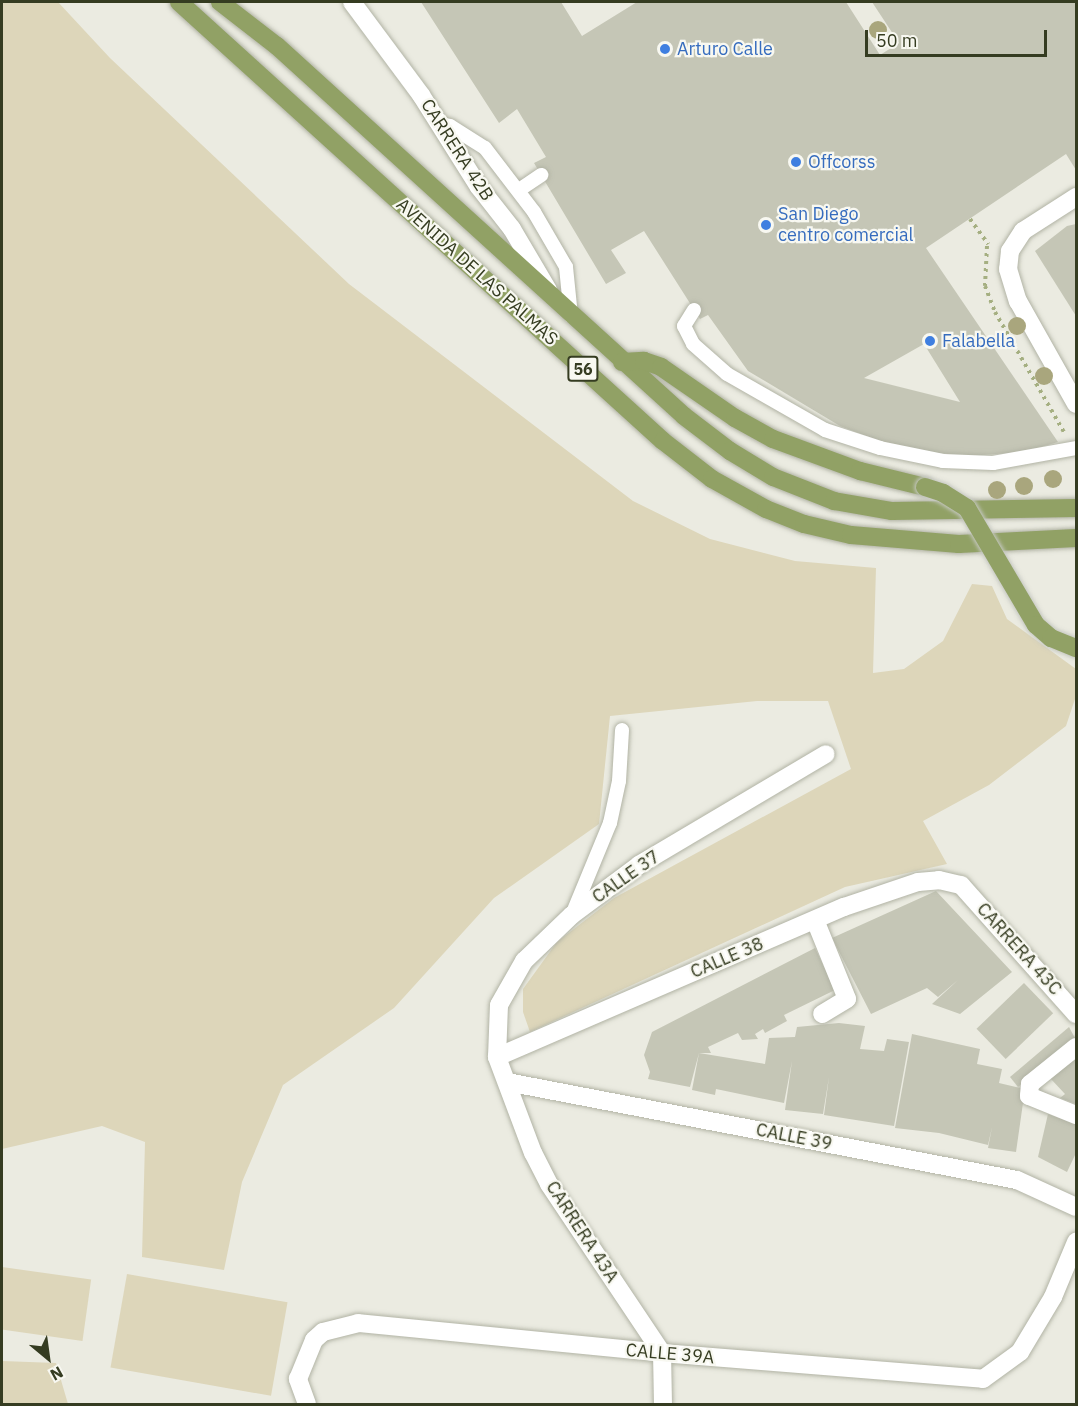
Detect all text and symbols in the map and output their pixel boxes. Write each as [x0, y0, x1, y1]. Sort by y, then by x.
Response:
scale bar [868, 18, 1050, 56]
text: 50 m [876, 29, 918, 52]
place label: Arturo Calle [677, 38, 773, 60]
marker: Arturo Calle [658, 42, 672, 56]
street label: CARRERA 42B [416, 95, 498, 205]
place label: Offcorss [808, 151, 875, 173]
marker: Offcorss [789, 155, 803, 169]
street label: AVENIDA DE LAS PALMAS [392, 194, 562, 350]
place label: San Diego centro comercial [778, 204, 913, 246]
marker: San Diego centro comercial [759, 218, 773, 232]
place label: Falabella [942, 330, 1015, 352]
marker: Falabella [923, 334, 937, 348]
road number: 56 [566, 356, 600, 382]
street label: CALLE 37 [588, 846, 664, 908]
street label: CARRERA 43C [972, 899, 1066, 999]
street label: CALLE 38 [687, 933, 767, 983]
street label: CALLE 39 [754, 1119, 834, 1155]
street label: CARRERA 43A [541, 1177, 623, 1287]
north arrow [18, 1328, 78, 1388]
street label: CALLE 39A [625, 1339, 715, 1369]
text: N [47, 1362, 67, 1385]

